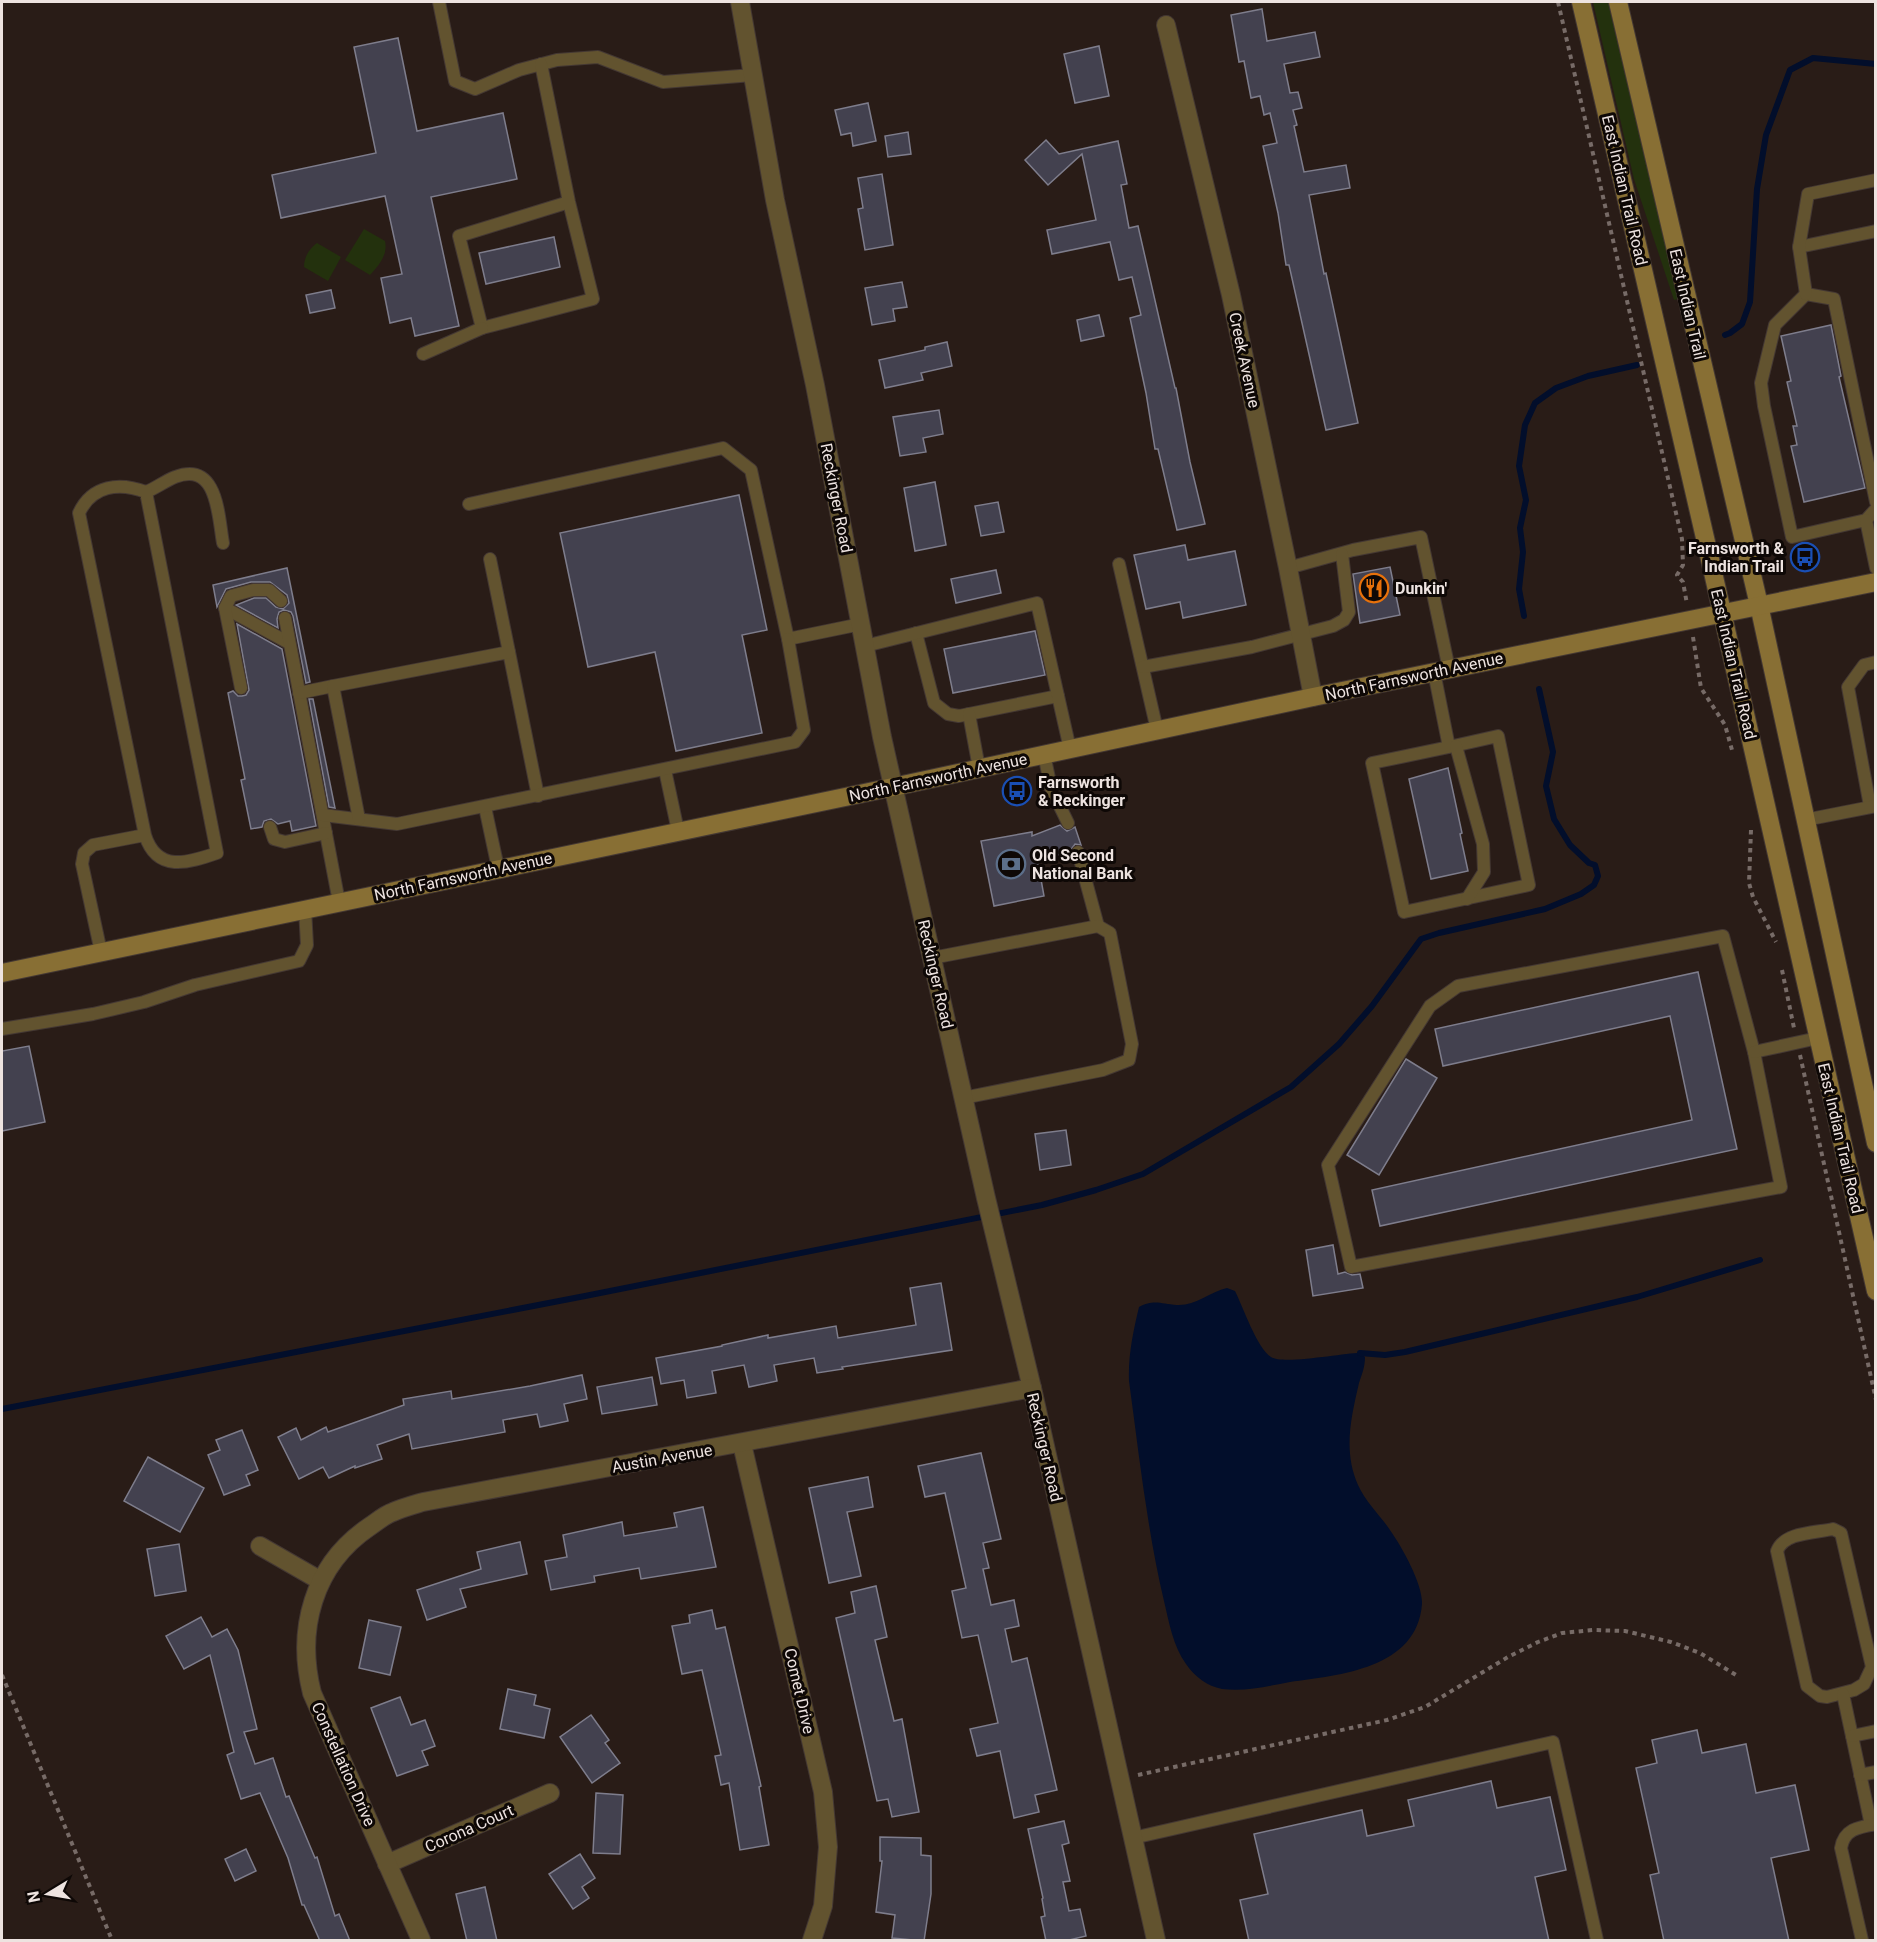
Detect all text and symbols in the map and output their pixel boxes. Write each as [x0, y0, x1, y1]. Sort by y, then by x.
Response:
street label: East Indian Trail Road [1598, 113, 1651, 267]
street label: East Indian Trail [1666, 247, 1709, 361]
street label: Creek Avenue [1225, 311, 1264, 410]
street label: Reckinger Road [817, 442, 856, 554]
place label: Farnsworth & Indian Trail [1688, 539, 1784, 576]
bus stop icon: Farnsworth & Indian Trail [1789, 541, 1821, 573]
restaurant icon: Dunkin' [1358, 572, 1390, 604]
place label: Dunkin' [1395, 579, 1447, 598]
street label: East Indian Trail Road [1707, 587, 1760, 741]
street label: North Farnsworth Avenue [1323, 648, 1505, 705]
street label: North Farnsworth Avenue [847, 749, 1029, 806]
place label: Farnsworth & Reckinger [1038, 773, 1125, 810]
bus stop icon: Farnsworth & Reckinger [1001, 775, 1033, 807]
place label: Old Second National Bank [1032, 846, 1133, 883]
street label: North Farnsworth Avenue [372, 848, 554, 905]
bank icon: Old Second National Bank [995, 848, 1027, 880]
street label: Reckinger Road [914, 918, 957, 1030]
street label: East Indian Trail Road [1814, 1061, 1867, 1215]
street label: Reckinger Road [1023, 1391, 1066, 1503]
street label: Austin Avenue [610, 1440, 714, 1477]
street label: Comet Drive [780, 1646, 819, 1736]
street label: Constellation Drive [308, 1699, 379, 1829]
street label: Corona Court [422, 1800, 516, 1856]
north arrow [18, 1864, 78, 1924]
text: N [23, 1889, 44, 1904]

